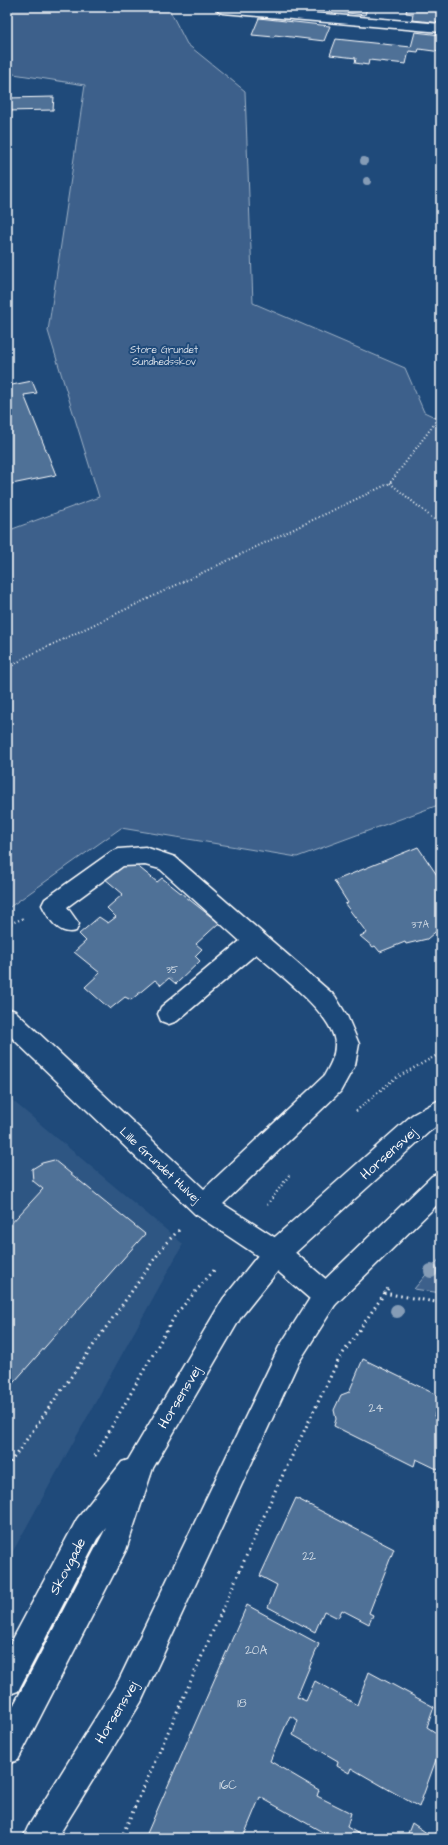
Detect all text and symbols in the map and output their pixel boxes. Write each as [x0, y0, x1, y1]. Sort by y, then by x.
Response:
park label: Store Grundet Sundhedsskov [130, 343, 198, 369]
house number: 37A [411, 918, 429, 932]
house number: 35 [166, 963, 178, 977]
street label: Lille Grundet Hulvej [116, 1123, 204, 1208]
street label: Horsensvej [356, 1123, 422, 1185]
street label: Horsensvej [153, 1362, 207, 1433]
house number: 24 [368, 1400, 384, 1417]
street label: Skovgade [45, 1534, 91, 1598]
house number: 22 [302, 1548, 316, 1565]
house number: 20A [245, 1642, 267, 1659]
street label: Horsensvej [90, 1677, 144, 1748]
house number: 18 [237, 1695, 247, 1712]
house number: 16C [219, 1777, 237, 1794]

